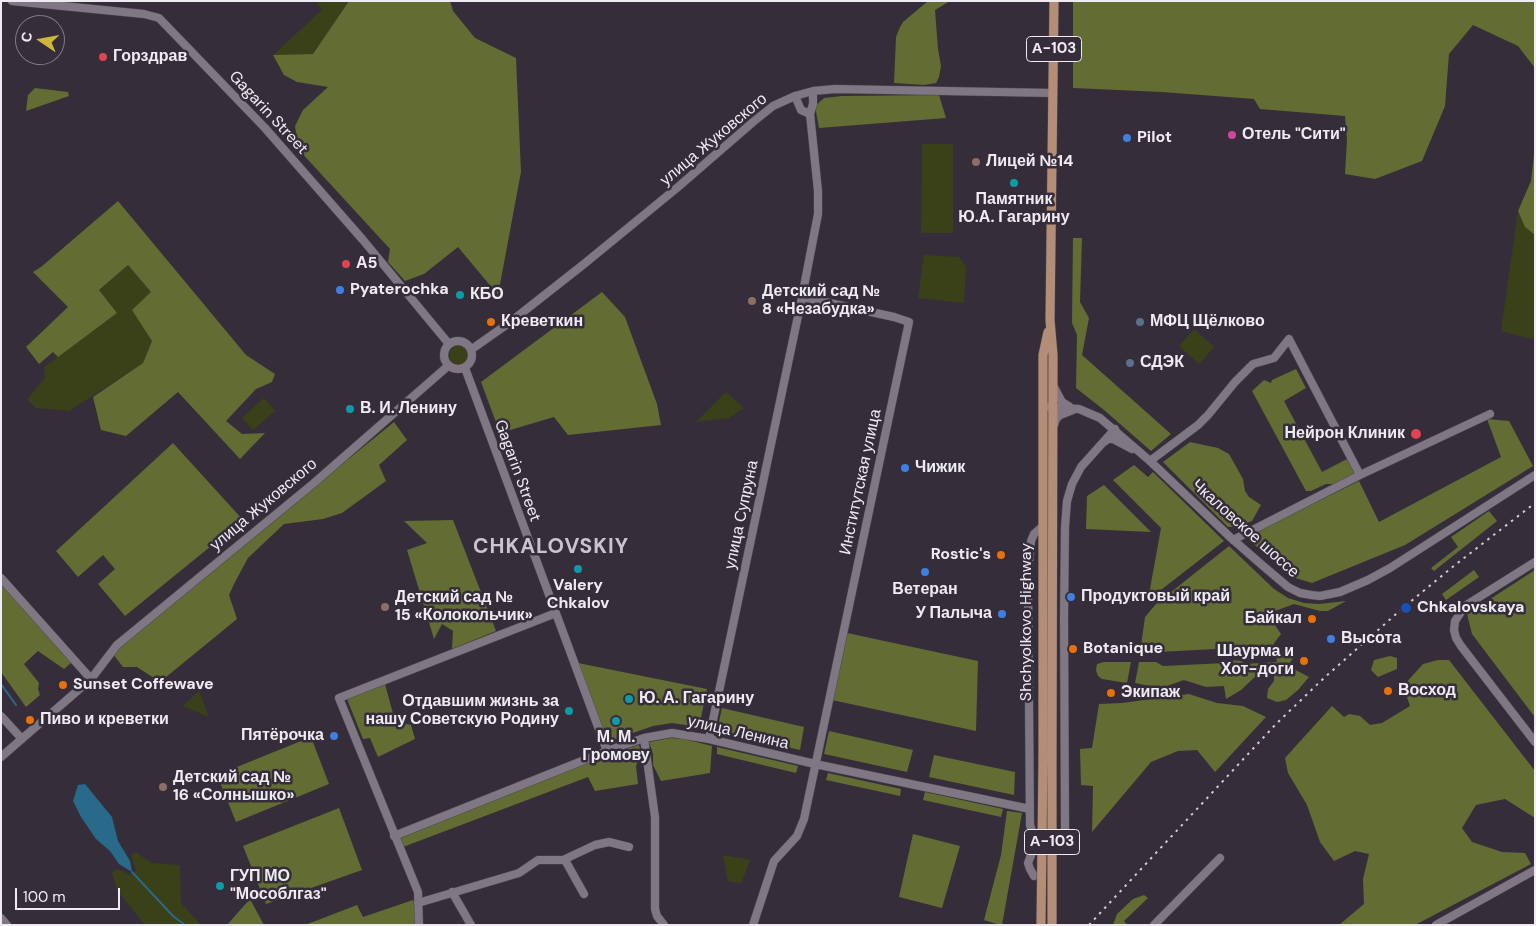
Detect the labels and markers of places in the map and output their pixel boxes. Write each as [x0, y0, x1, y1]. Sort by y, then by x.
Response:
place label: Горздрав [113, 47, 187, 67]
marker: Горздрав [97, 51, 109, 63]
place label: Отель "Сити" [1242, 125, 1346, 145]
place label: Pilot [1137, 128, 1172, 148]
marker: Отель "Сити" [1226, 129, 1238, 141]
marker: Pilot [1121, 132, 1133, 144]
place label: Лицей №14 [986, 152, 1073, 172]
marker: Лицей №14 [970, 156, 982, 168]
marker: Памятник Ю.А. Гагарину [1008, 177, 1020, 189]
place label: Памятник Ю.А. Гагарину [958, 190, 1070, 228]
place label: А5 [356, 254, 378, 274]
marker: А5 [340, 258, 352, 270]
place label: Pyaterochka [350, 280, 449, 300]
place label: Детский сад № 8 «Незабудка» [762, 282, 880, 320]
marker: Pyaterochka [334, 284, 346, 296]
place label: КБО [470, 285, 504, 305]
marker: КБО [454, 289, 466, 301]
marker: Детский сад № 8 «Незабудка» [746, 295, 758, 307]
place label: Креветкин [501, 312, 583, 332]
place label: МФЦ Щёлково [1150, 312, 1265, 332]
marker: Креветкин [485, 316, 497, 328]
marker: МФЦ Щёлково [1134, 316, 1146, 328]
place label: СДЭК [1140, 353, 1184, 373]
marker: СДЭК [1124, 357, 1136, 369]
place label: В. И. Ленину [360, 399, 457, 419]
marker: В. И. Ленину [344, 403, 356, 415]
place label: Нейрон Клиник [1284, 424, 1405, 444]
marker: Нейрон Клиник [1409, 427, 1423, 441]
place label: Чижик [915, 458, 965, 478]
marker: Чижик [899, 462, 911, 474]
place label: Rostic's [931, 545, 991, 565]
marker: Rostic's [995, 549, 1007, 561]
marker: Valery Chkalov [572, 563, 584, 575]
marker: Ветеран [919, 566, 931, 578]
place label: Valery Chkalov [547, 576, 609, 614]
place label: Ветеран [892, 580, 958, 600]
place label: Продуктовый край [1081, 587, 1230, 607]
place label: Детский сад № 15 «Колокольчик» [395, 588, 533, 626]
marker: Продуктовый край [1065, 591, 1077, 603]
place label: Chkalovskaya [1417, 598, 1524, 618]
marker: Детский сад № 15 «Колокольчик» [379, 601, 391, 613]
marker: Chkalovskaya [1399, 601, 1413, 615]
place label: У Палыча [916, 604, 992, 624]
marker: У Палыча [996, 608, 1008, 620]
place label: Байкал [1245, 609, 1302, 629]
marker: Байкал [1306, 613, 1318, 625]
place label: Высота [1341, 629, 1401, 649]
marker: Высота [1325, 633, 1337, 645]
place label: Botanique [1083, 639, 1163, 659]
place label: Шаурма и Хот-доги [1217, 642, 1294, 680]
marker: Botanique [1067, 643, 1079, 655]
marker: Шаурма и Хот-доги [1298, 655, 1310, 667]
place label: Sunset Coffewave [73, 675, 214, 695]
marker: Sunset Coffewave [57, 679, 69, 691]
place label: Восход [1398, 681, 1456, 701]
place label: Экипаж [1121, 683, 1180, 703]
marker: Восход [1382, 685, 1394, 697]
marker: Экипаж [1105, 687, 1117, 699]
place label: Ю. А. Гагарину [639, 689, 754, 709]
place label: Отдавшим жизнь за нашу Советскую Родину [366, 692, 559, 730]
marker: Ю. А. Гагарину [623, 693, 635, 705]
marker: Отдавшим жизнь за нашу Советскую Родину [563, 705, 575, 717]
place label: Пиво и креветки [40, 710, 169, 730]
marker: Пиво и креветки [24, 714, 36, 726]
marker: М. М. Громову [610, 715, 622, 727]
place label: Пятёрочка [241, 726, 324, 746]
place label: М. М. Громову [582, 728, 650, 766]
marker: Пятёрочка [328, 730, 340, 742]
place label: Детский сад № 16 «Солнышко» [173, 768, 295, 806]
marker: Детский сад № 16 «Солнышко» [157, 781, 169, 793]
place label: ГУП МО "Мособлгаз" [230, 867, 327, 905]
marker: ГУП МО "Мособлгаз" [214, 880, 226, 892]

